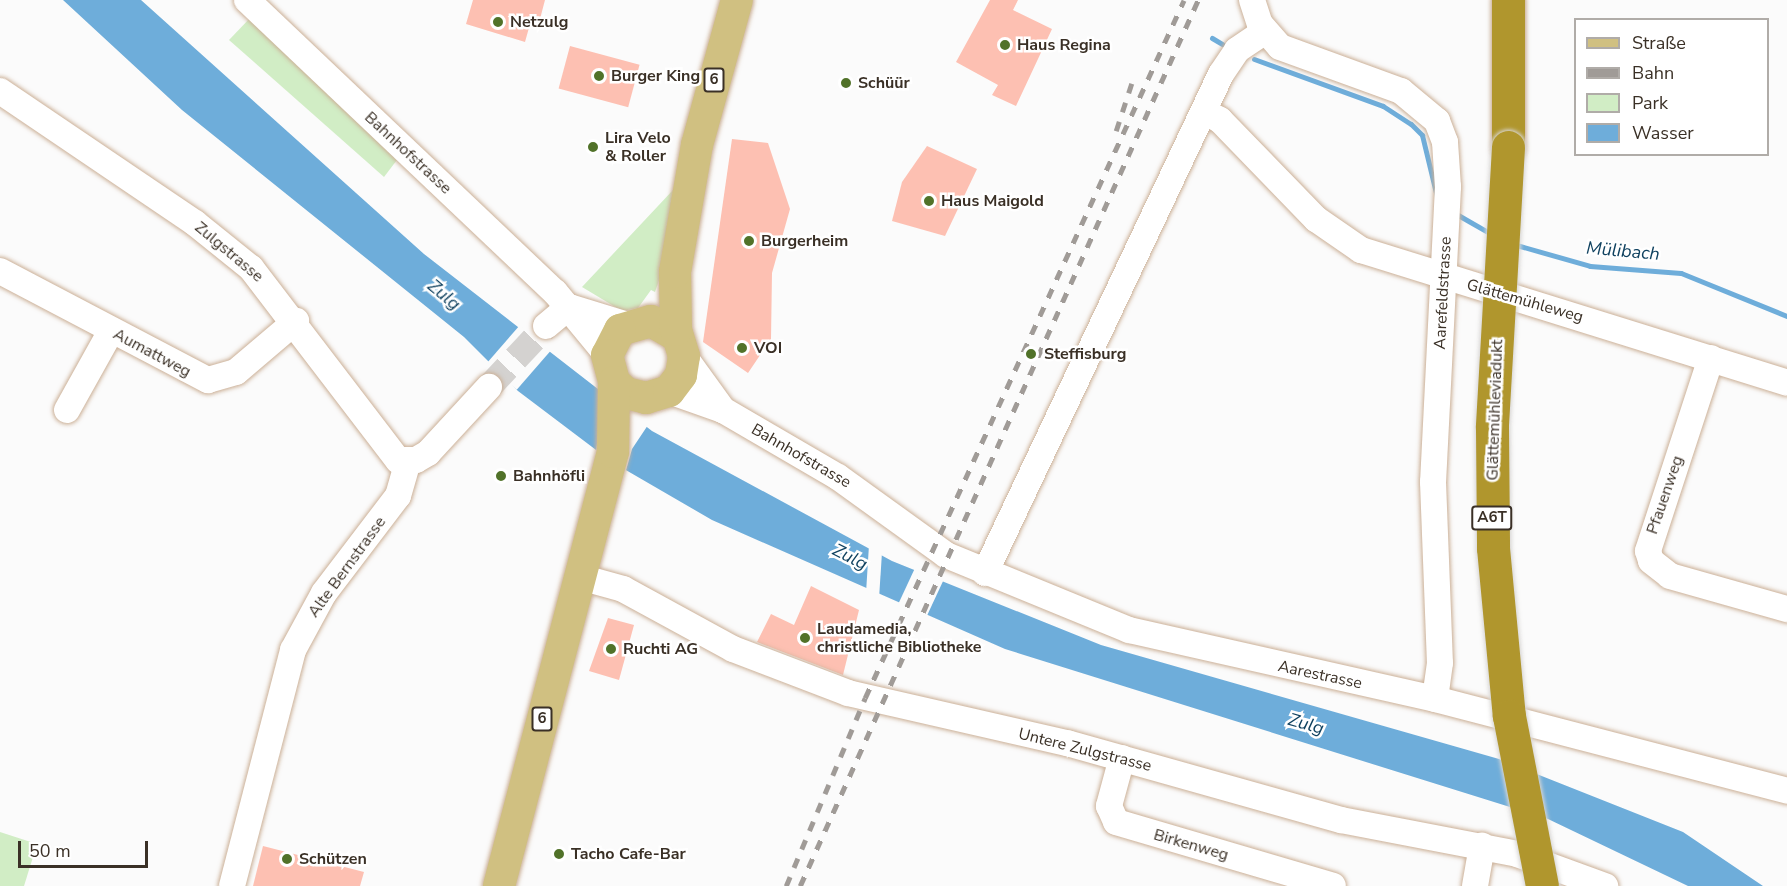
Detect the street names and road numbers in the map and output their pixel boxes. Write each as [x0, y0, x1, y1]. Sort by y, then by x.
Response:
road number: 6 [704, 68, 724, 92]
street label: Bahnhofstrasse [361, 108, 455, 198]
street label: Zulgstrasse [191, 218, 267, 286]
street label: Aarefeldstrasse [1430, 236, 1456, 350]
street label: Glättemühleweg [1465, 275, 1585, 327]
street label: Aumattweg [110, 325, 194, 381]
street label: Glättemühleviadukt [1483, 339, 1507, 481]
street label: Bahnhofstrasse [748, 420, 854, 492]
street label: Pfauenweg [1643, 453, 1687, 537]
road number: A6T [1471, 506, 1513, 530]
street label: Alte Bernstrasse [304, 513, 390, 621]
street label: Aarestrasse [1276, 657, 1364, 693]
road number: 6 [532, 707, 552, 731]
street label: Untere Zulgstrasse [1016, 724, 1154, 776]
street label: Birkenweg [1151, 825, 1231, 865]

